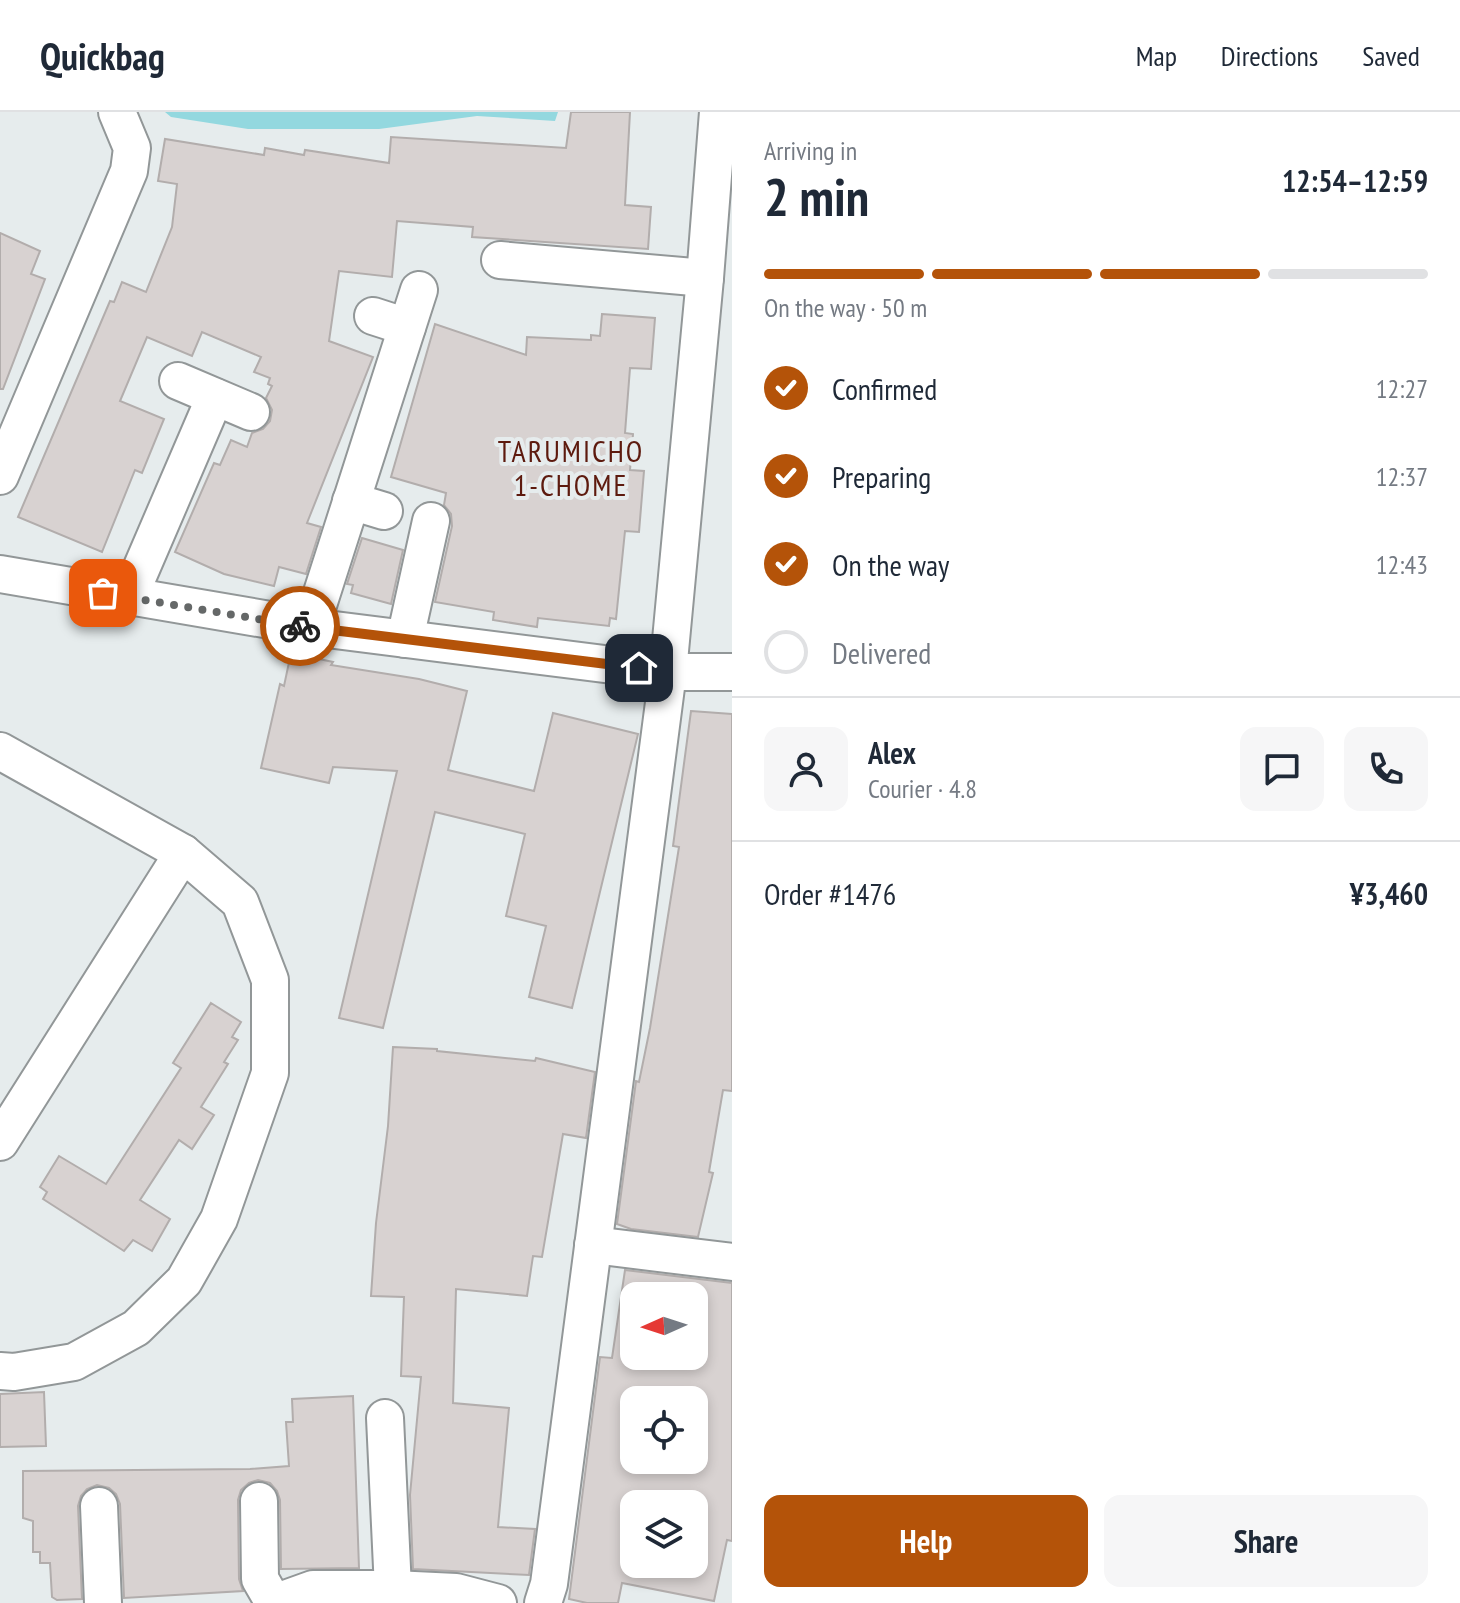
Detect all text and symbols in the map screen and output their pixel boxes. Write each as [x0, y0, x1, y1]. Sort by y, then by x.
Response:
text: Quickbag [40, 31, 165, 80]
text: Map [1136, 37, 1177, 74]
text: Directions [1221, 37, 1318, 74]
text: Saved [1362, 37, 1420, 74]
text: Arriving in [764, 134, 857, 167]
text: 12:54–12:59 [1282, 161, 1428, 200]
text: 2 min [764, 163, 869, 230]
text: On the way · 50 m [764, 291, 927, 324]
icon: check [764, 366, 808, 410]
text: Confirmed [832, 369, 937, 408]
text: 12:27 [1376, 372, 1428, 405]
district label: TARUMICHO 1-CHOME [498, 431, 644, 504]
icon: check [764, 454, 808, 498]
text: Preparing [832, 457, 931, 496]
text: 12:37 [1376, 460, 1428, 493]
icon: check [764, 542, 808, 586]
text: On the way [832, 545, 949, 584]
text: 12:43 [1376, 548, 1428, 581]
pin [69, 559, 137, 627]
icon: bag [81, 571, 125, 615]
courier [260, 586, 340, 666]
icon: bike [278, 604, 322, 648]
text: Delivered [832, 633, 931, 672]
pin [605, 634, 673, 702]
icon: home [617, 646, 661, 690]
button: person [764, 727, 848, 811]
button: chat [1240, 727, 1324, 811]
button: phone [1344, 727, 1428, 811]
text: Alex [868, 733, 916, 772]
text: Courier · 4.8 [868, 772, 977, 805]
text: Order #1476 [764, 874, 896, 913]
text: ¥3,460 [1350, 874, 1428, 913]
north arrow [620, 1282, 708, 1370]
map controls [620, 1282, 708, 1578]
button: locate [620, 1386, 708, 1474]
button: layers [620, 1490, 708, 1578]
button: Help [764, 1495, 1088, 1587]
button: Share [1104, 1495, 1428, 1587]

